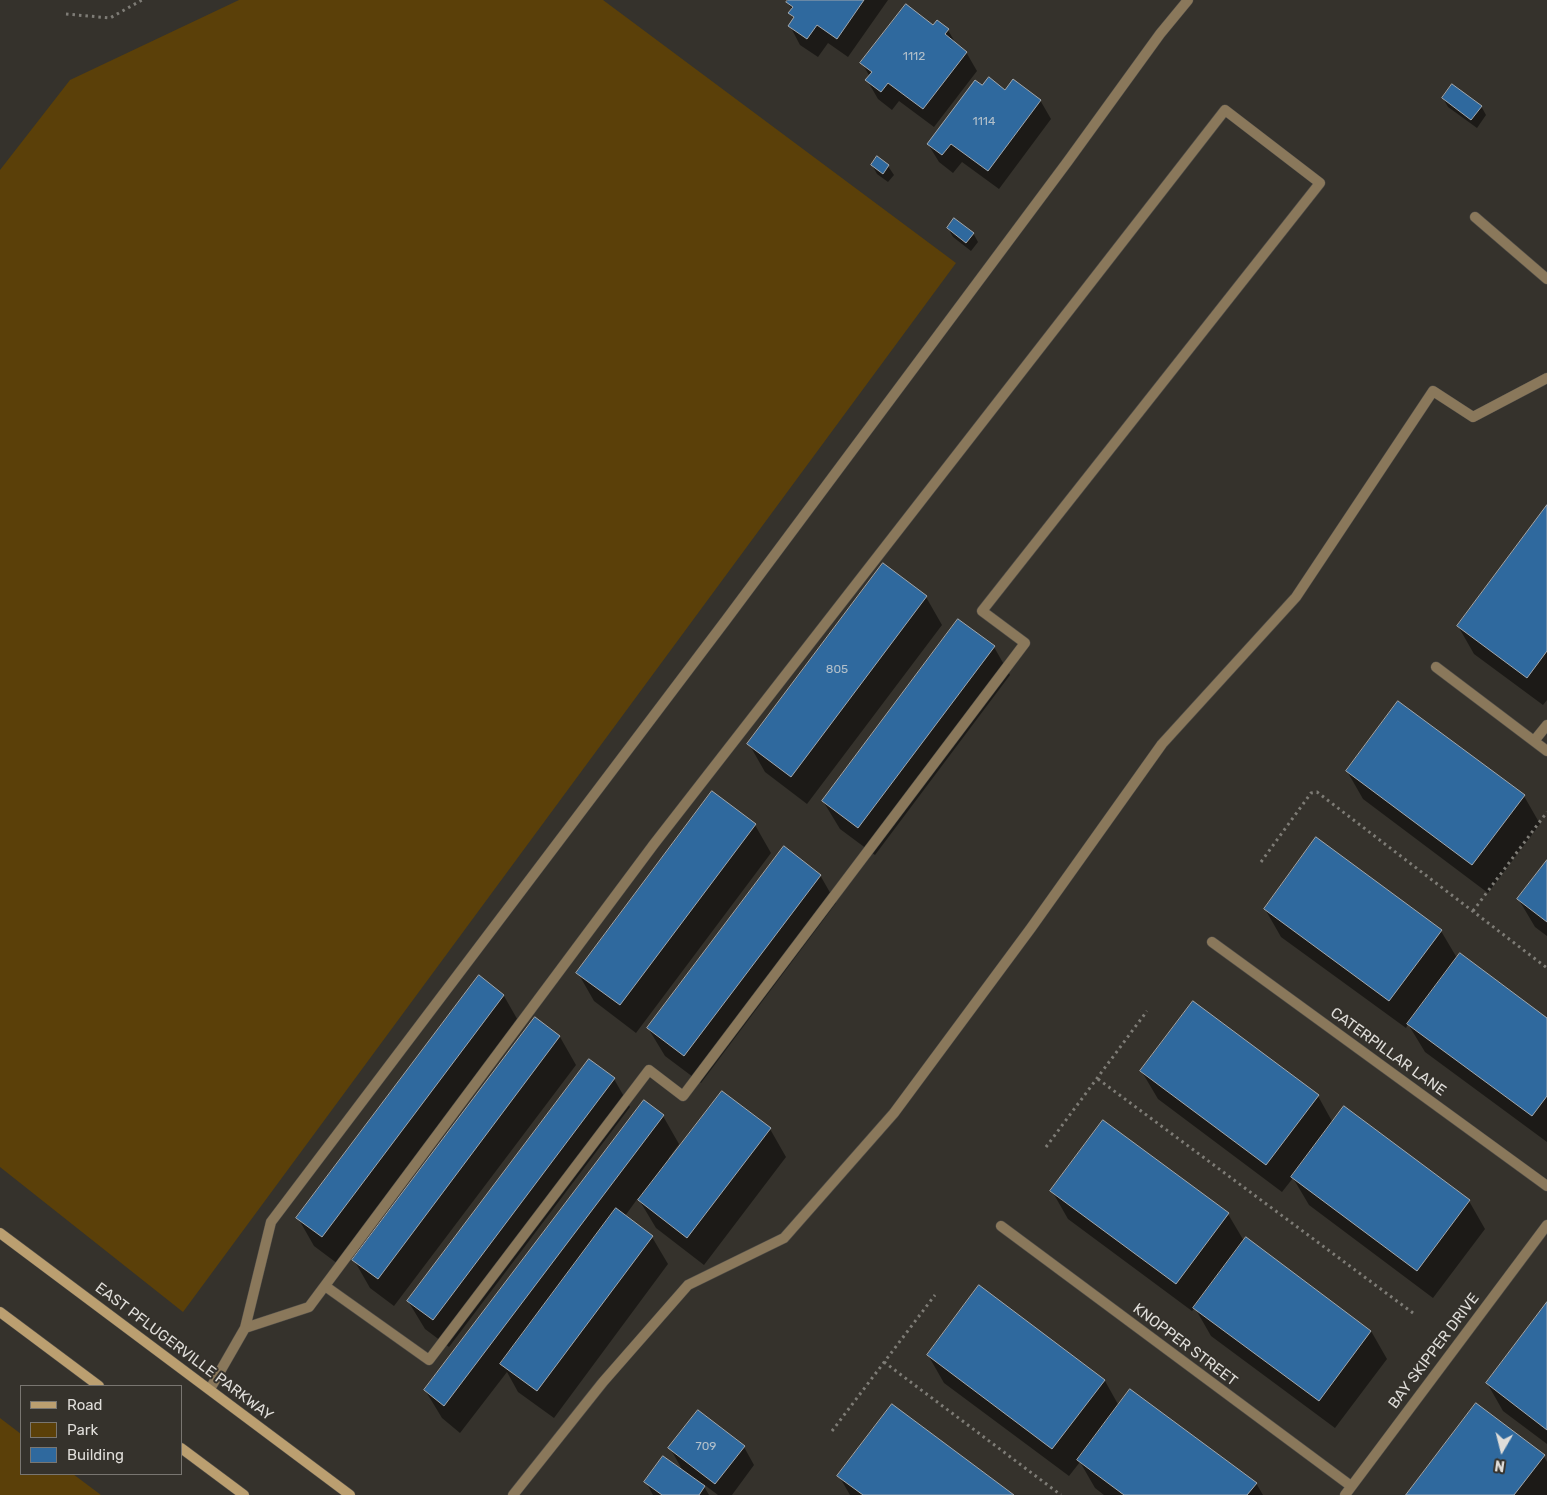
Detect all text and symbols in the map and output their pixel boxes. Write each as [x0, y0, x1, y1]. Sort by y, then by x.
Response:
house number: 1112 [903, 50, 925, 64]
house number: 1114 [973, 115, 995, 129]
house number: 805 [826, 663, 848, 677]
street label: CATERPILLAR LANE [1327, 1004, 1449, 1100]
street label: EAST PFLUGERVILLE PARKWAY [91, 1279, 277, 1425]
street label: BAY SKIPPER DRIVE [1385, 1290, 1483, 1412]
street label: KNOPPER STREET [1129, 1300, 1241, 1390]
legend [20, 1385, 182, 1475]
text: Road [67, 1396, 103, 1414]
text: Park [67, 1421, 98, 1439]
north arrow [1477, 1425, 1527, 1475]
house number: 709 [696, 1440, 716, 1454]
text: Building [67, 1446, 124, 1464]
text: N [1494, 1456, 1506, 1474]

